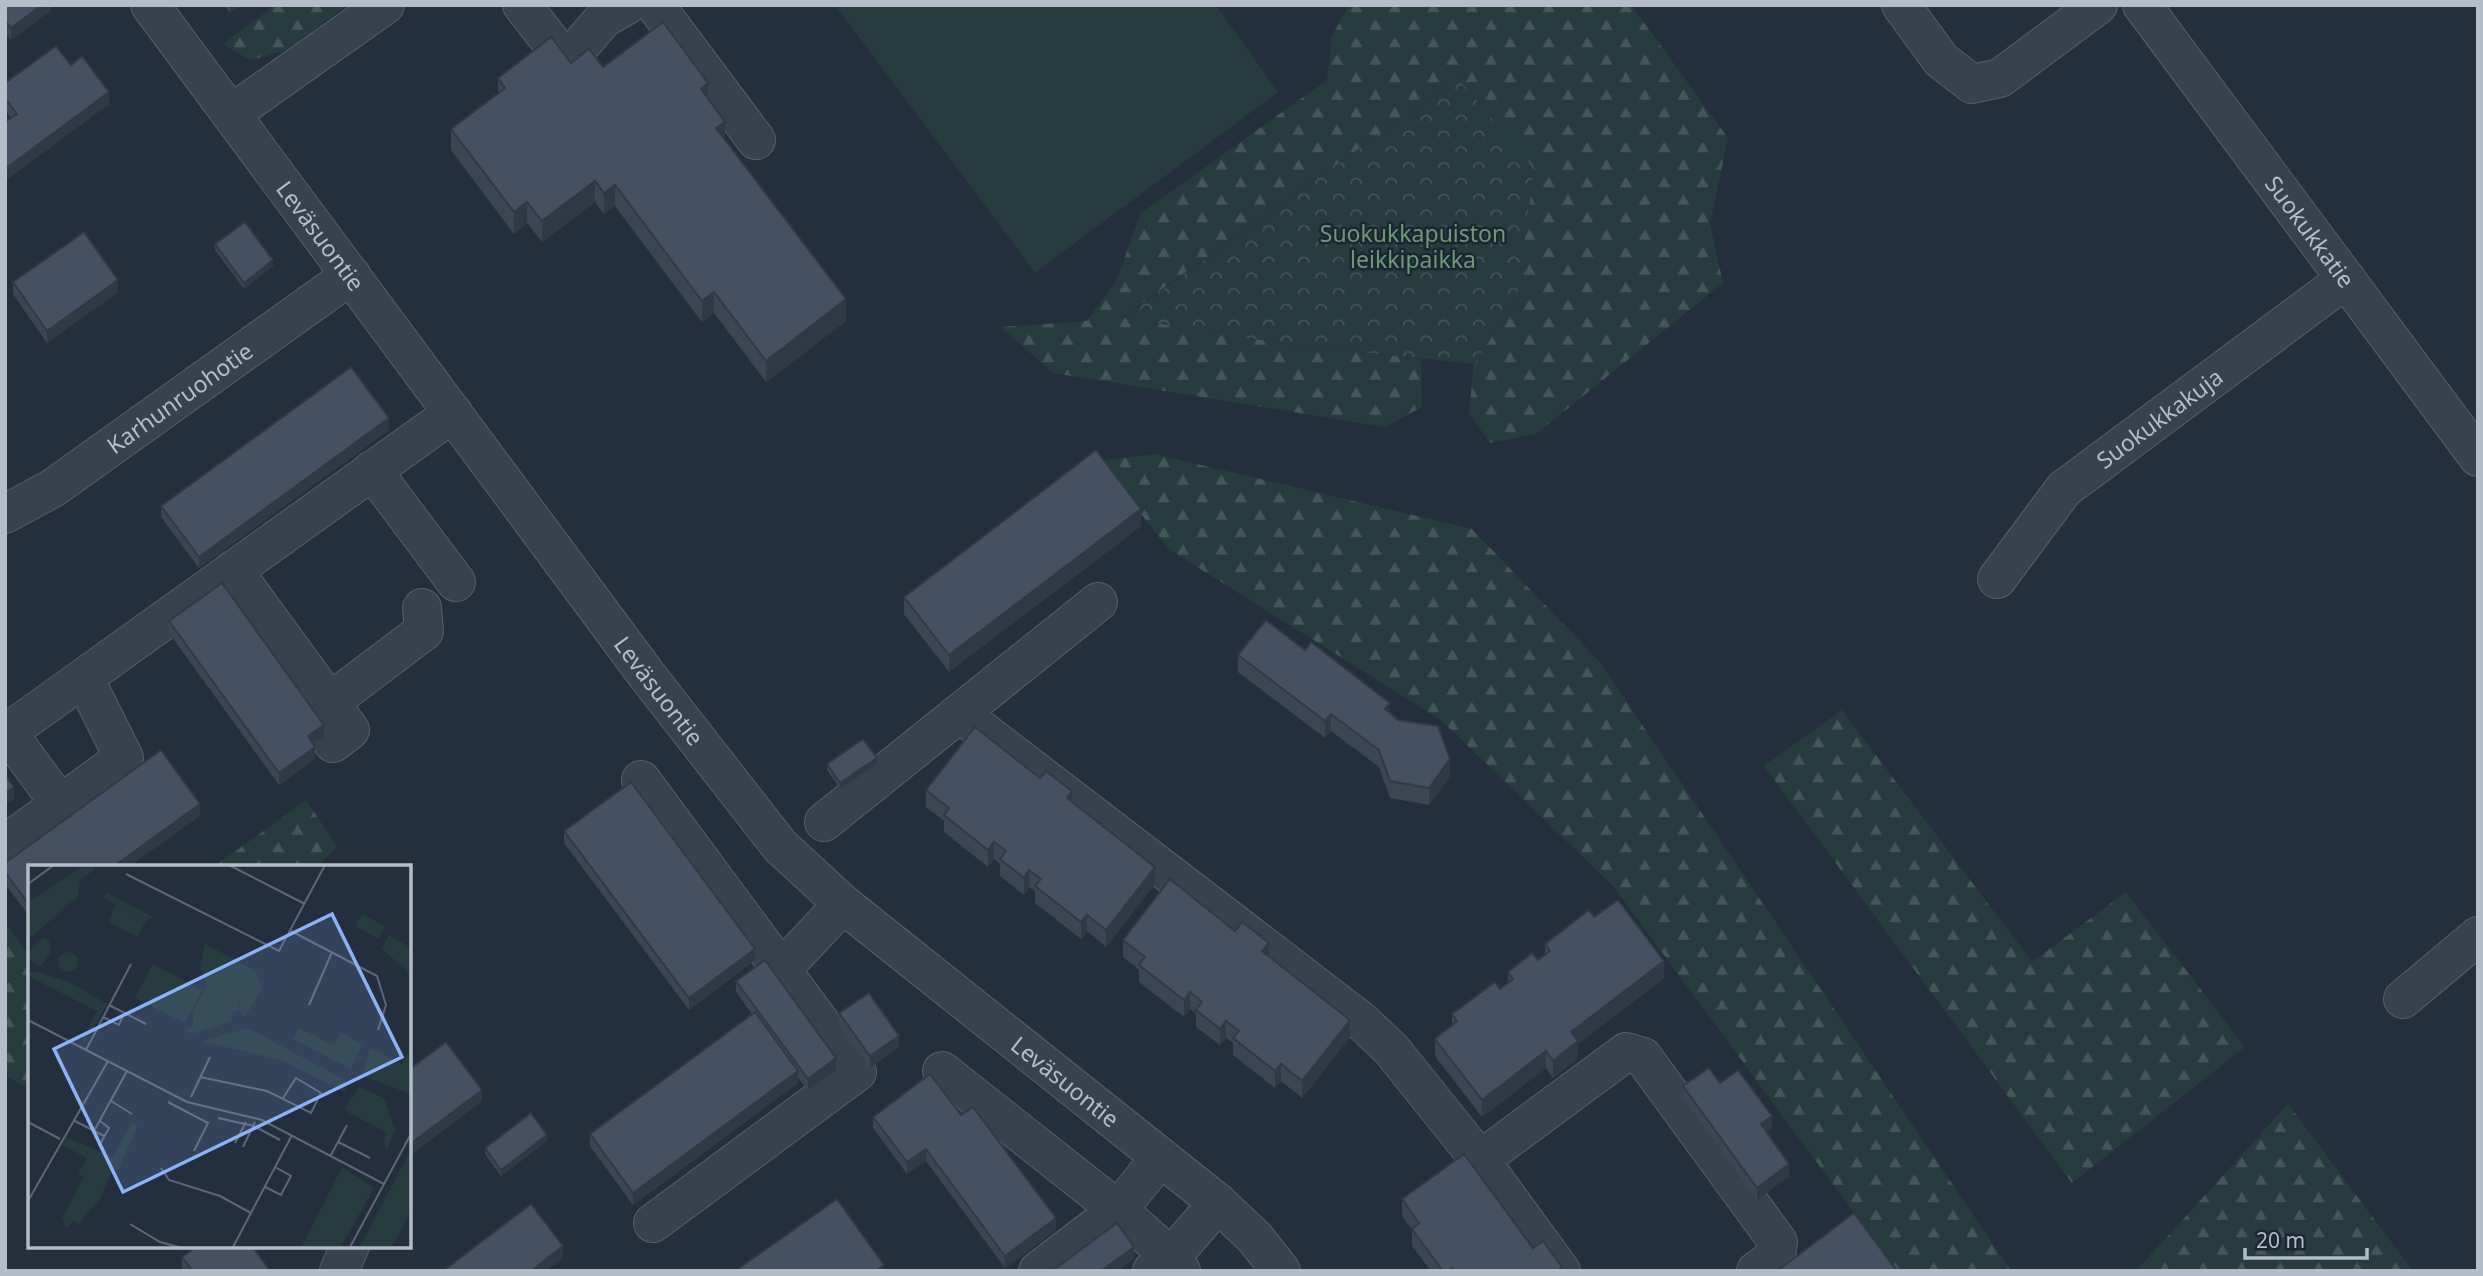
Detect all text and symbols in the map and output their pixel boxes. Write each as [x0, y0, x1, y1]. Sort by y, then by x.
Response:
street label: Suokukkatie [2258, 169, 2362, 294]
street label: Leväsuontie [269, 174, 372, 297]
park label: Suokukkapuiston leikkipaikka [1320, 217, 1506, 275]
street label: Karhunruohotie [100, 335, 259, 461]
street label: Suokukkakuja [2090, 360, 2229, 476]
street label: Leväsuontie [607, 629, 712, 752]
inset map [28, 865, 411, 1248]
street label: Leväsuontie [1005, 1028, 1126, 1134]
scale bar [2245, 1216, 2368, 1260]
text: 20 m [2256, 1226, 2305, 1254]

